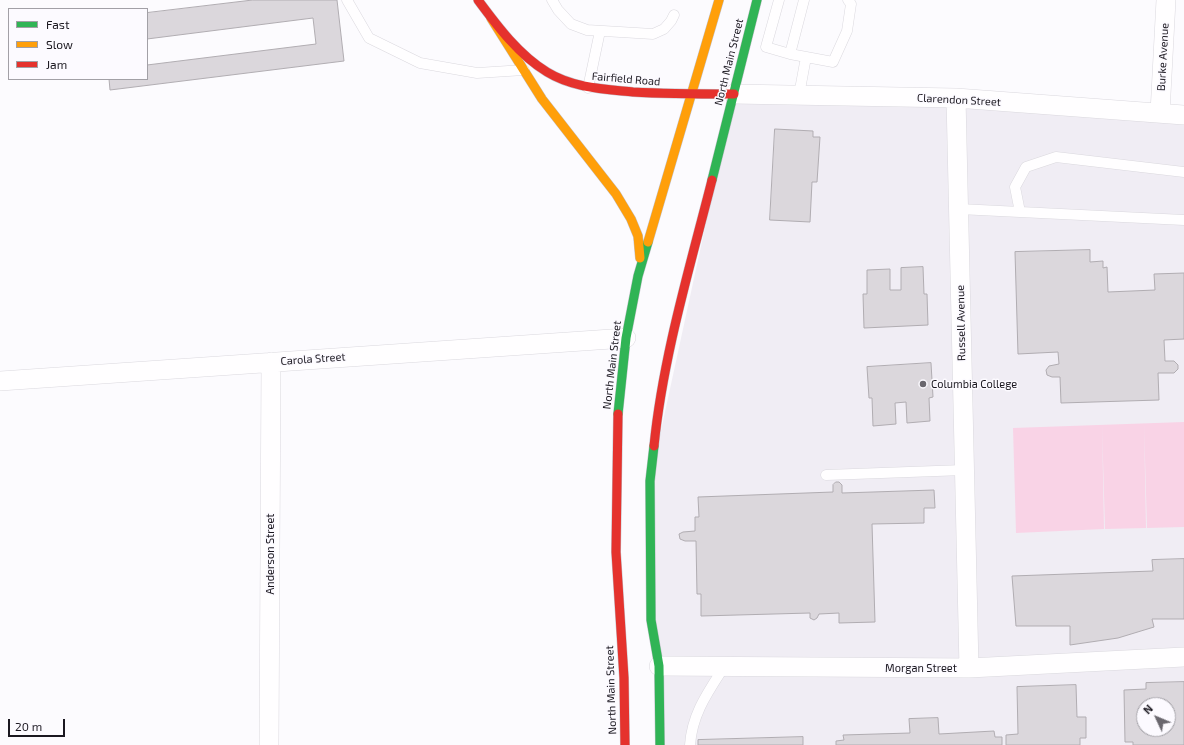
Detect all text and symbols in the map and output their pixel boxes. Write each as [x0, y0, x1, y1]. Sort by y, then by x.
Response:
legend [8, 8, 148, 80]
text: Fast [46, 17, 69, 31]
street label: North Main Street [712, 17, 746, 107]
street label: Burke Avenue [1155, 23, 1171, 91]
text: Slow [46, 37, 73, 51]
text: Jam [46, 57, 67, 71]
street label: Fairfield Road [591, 69, 661, 89]
street label: Clarendon Street [917, 91, 1001, 109]
street label: Russell Avenue [954, 285, 968, 361]
street label: North Main Street [600, 320, 624, 410]
street label: Carola Street [280, 350, 346, 368]
place label: Columbia College [931, 377, 1017, 391]
marker: Columbia College [918, 379, 928, 389]
street label: Anderson Street [263, 513, 277, 595]
street label: North Main Street [603, 645, 619, 735]
street label: Morgan Street [885, 661, 957, 675]
north arrow [1136, 697, 1176, 737]
text: N [1140, 702, 1155, 716]
scale bar [10, 711, 67, 737]
text: 20 m [15, 719, 42, 733]

